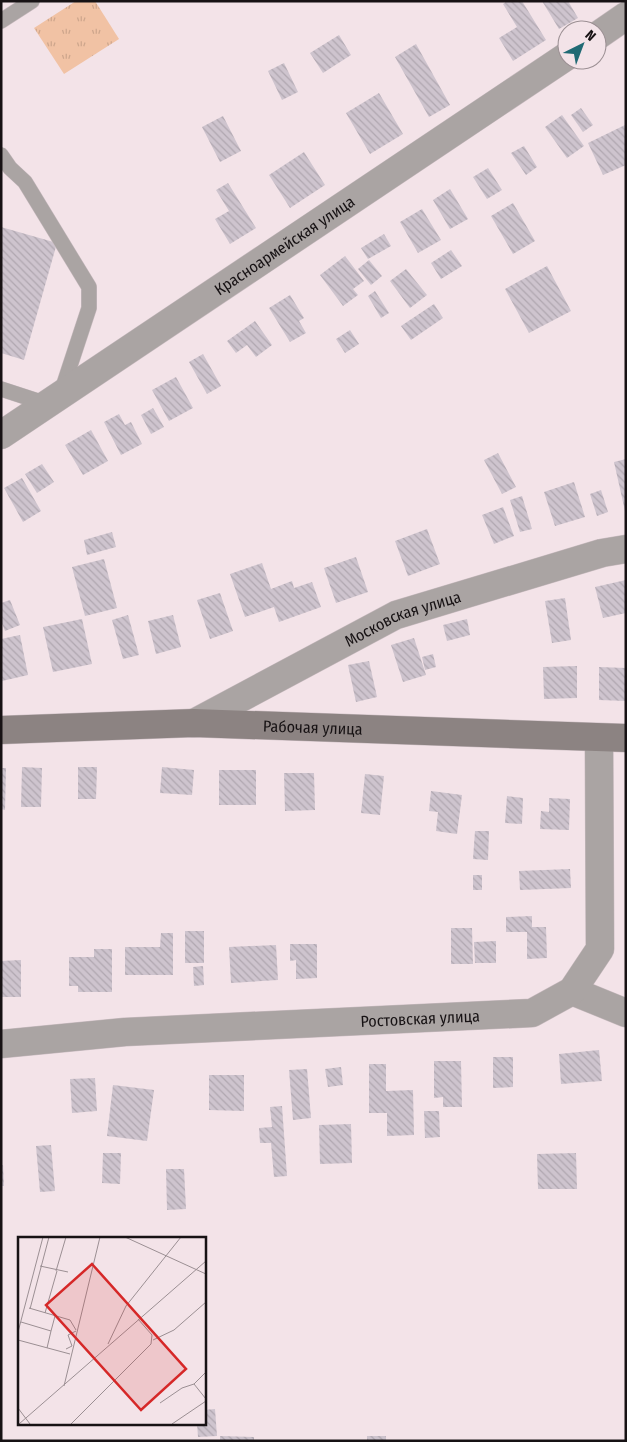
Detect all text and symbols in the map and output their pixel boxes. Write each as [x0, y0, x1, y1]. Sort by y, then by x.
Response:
north arrow [557, 20, 607, 70]
text: N [582, 27, 599, 45]
street label: Красноармейская улица [211, 191, 358, 299]
street label: Московская улица [341, 587, 463, 650]
street label: Рабочая улица [263, 716, 363, 738]
street label: Ростовская улица [360, 1006, 480, 1030]
inset map [18, 1237, 205, 1424]

